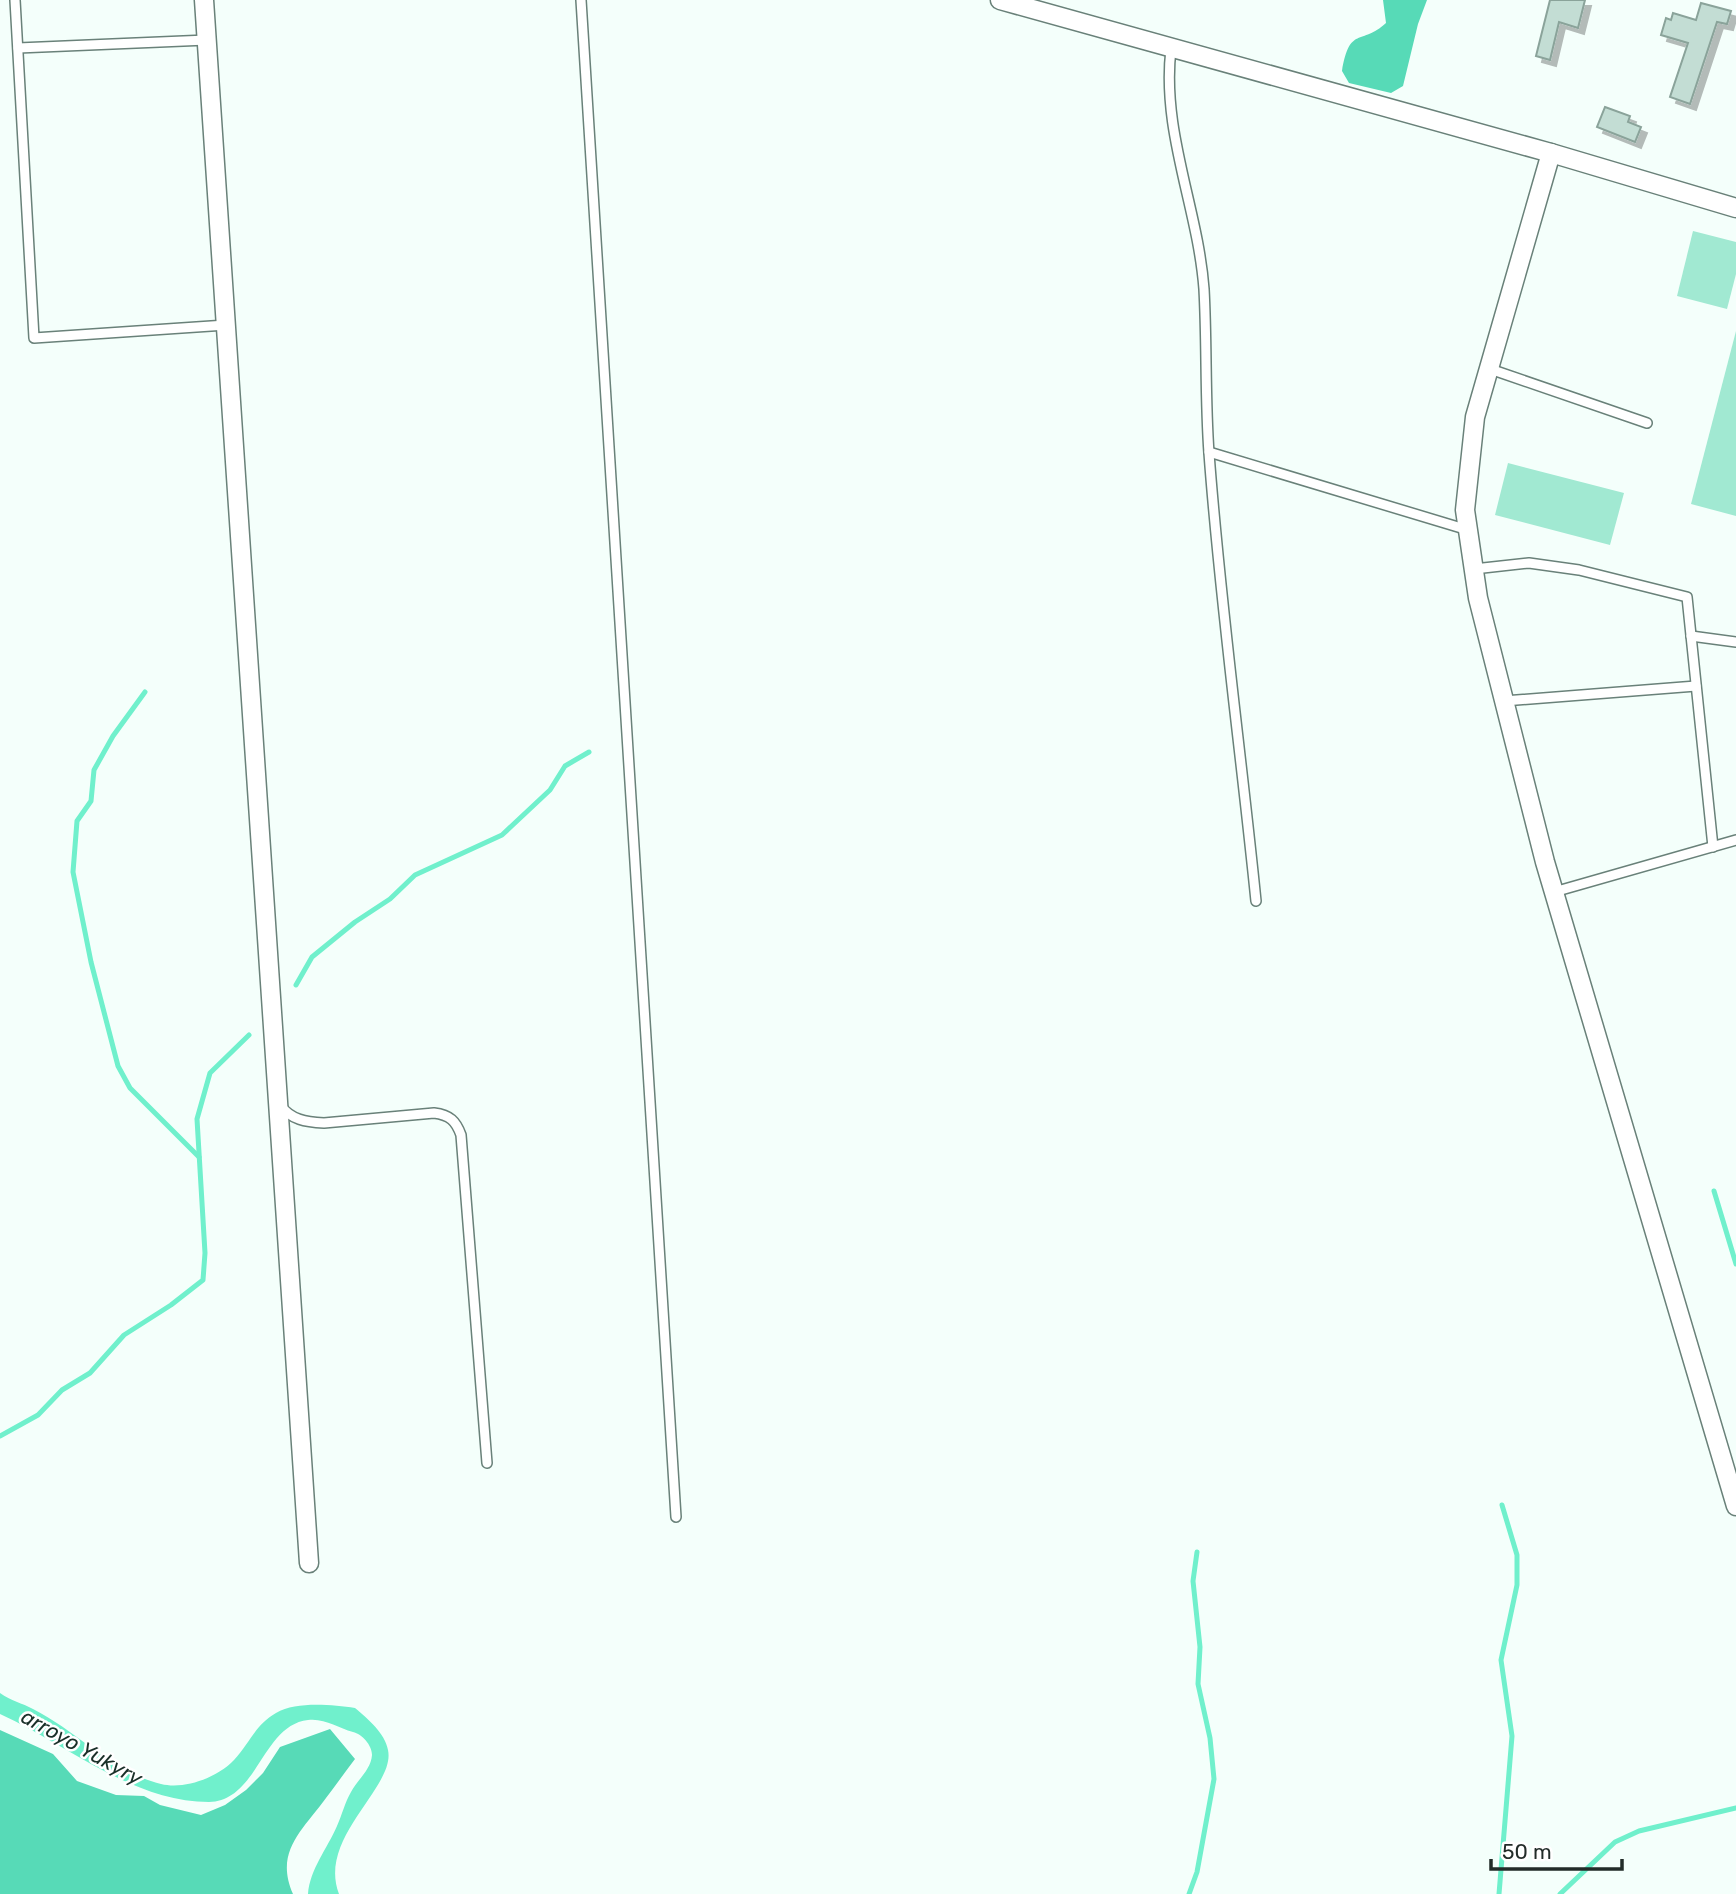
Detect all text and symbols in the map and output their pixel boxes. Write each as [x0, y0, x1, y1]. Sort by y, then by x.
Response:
water label: arroyo Yukyry [17, 1703, 148, 1791]
scale bar [1491, 1828, 1622, 1872]
text: 50 m [1502, 1839, 1552, 1864]

